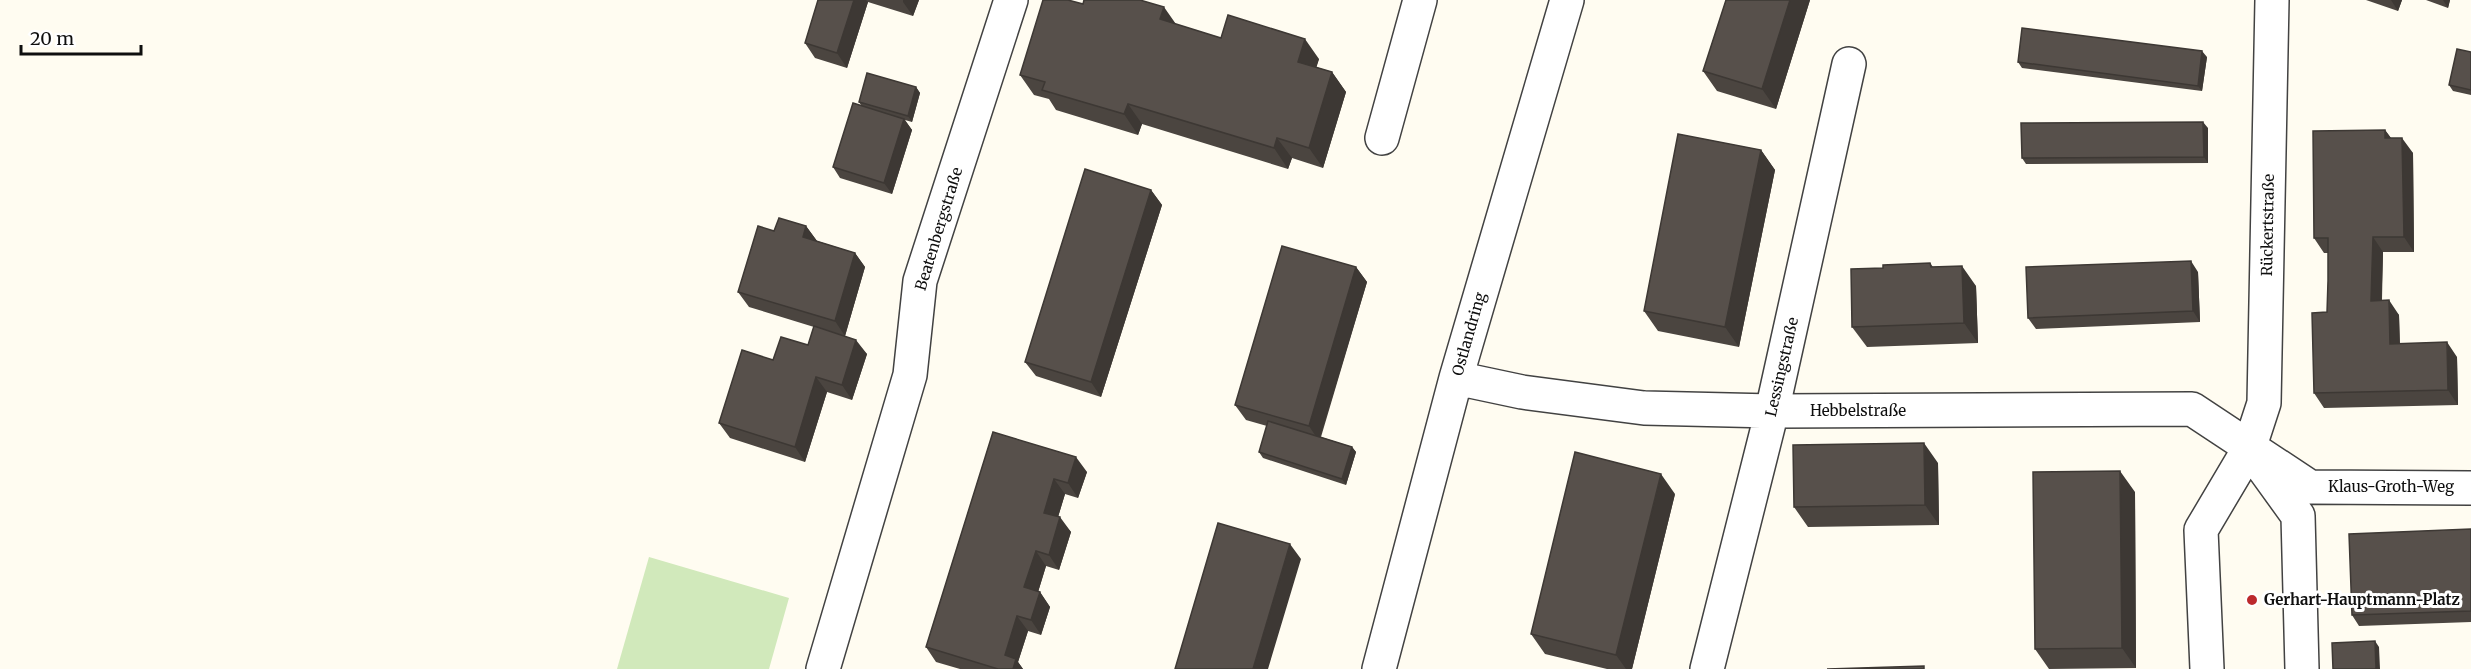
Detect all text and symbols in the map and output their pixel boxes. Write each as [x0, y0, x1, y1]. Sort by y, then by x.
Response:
scale bar [21, 18, 141, 56]
text: 20 m [30, 27, 74, 50]
street label: Beatenbergstraße [911, 165, 966, 293]
street label: Rückertstraße [2257, 173, 2278, 276]
street label: Ostlandring [1447, 290, 1490, 378]
street label: Lessingstraße [1761, 315, 1802, 418]
street label: Hebbelstraße [1810, 401, 1906, 420]
street label: Klaus-Groth-Weg [2328, 477, 2454, 496]
place label: Gerhart-Hauptmann-Platz [2264, 590, 2460, 609]
marker: Gerhart-Hauptmann-Platz [2245, 593, 2259, 607]

